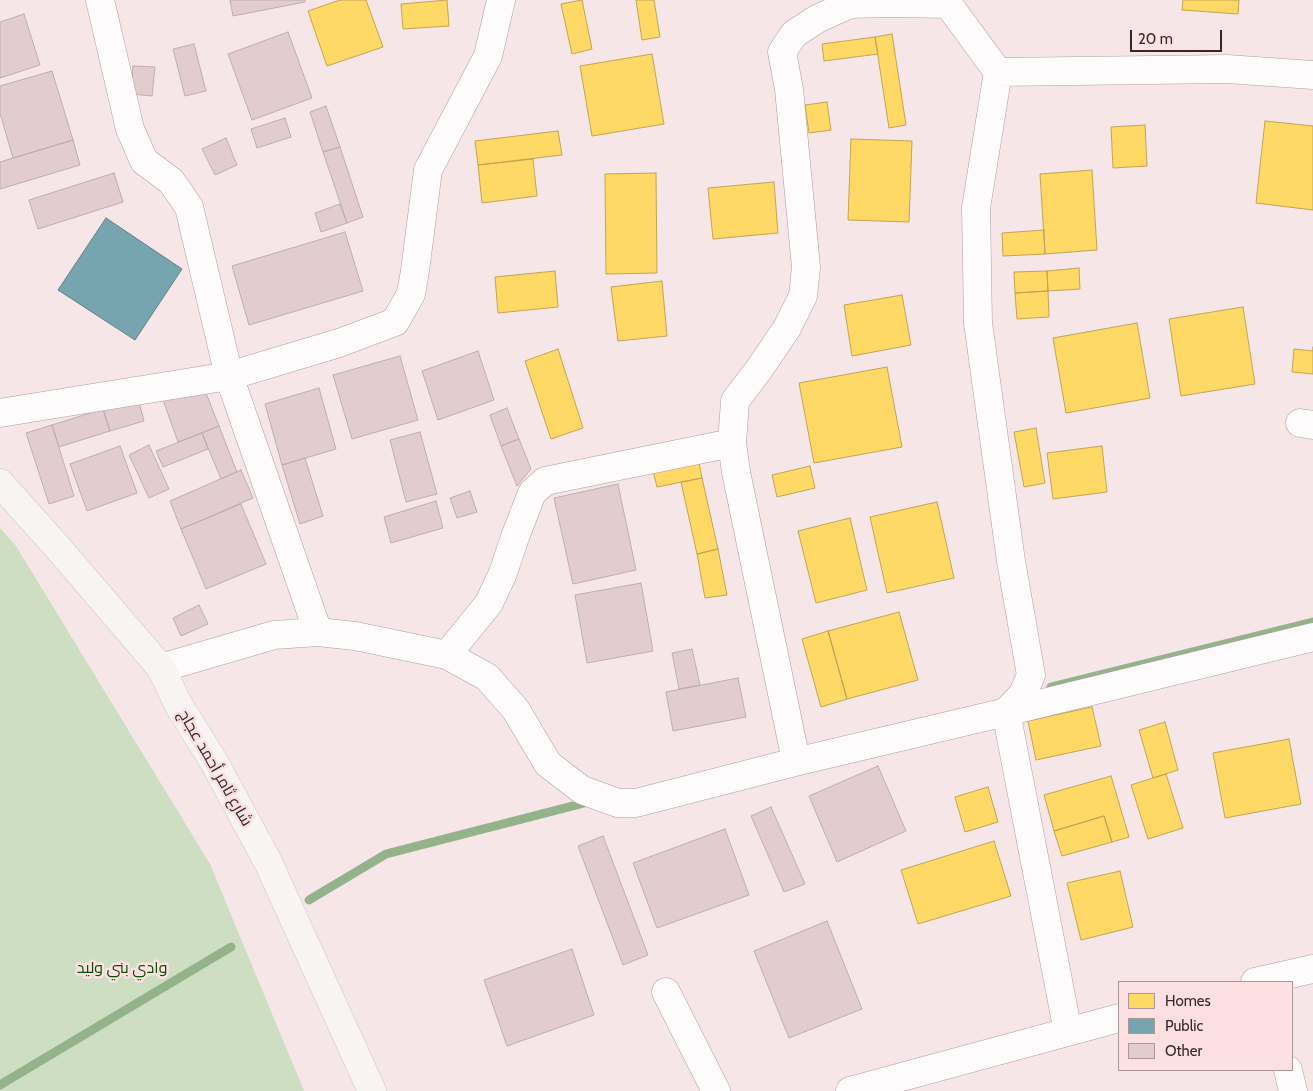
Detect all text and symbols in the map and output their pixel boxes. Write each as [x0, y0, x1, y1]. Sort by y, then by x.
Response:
scale bar [1133, 20, 1226, 52]
text: 20 m [1138, 30, 1173, 48]
street label: شارع ثامر أحمد عجاج [174, 706, 256, 830]
park label: وادي بني وليد [77, 958, 167, 978]
legend [1118, 981, 1293, 1071]
text: Homes [1165, 992, 1211, 1010]
text: Public [1165, 1017, 1203, 1035]
text: Other [1165, 1042, 1202, 1060]

